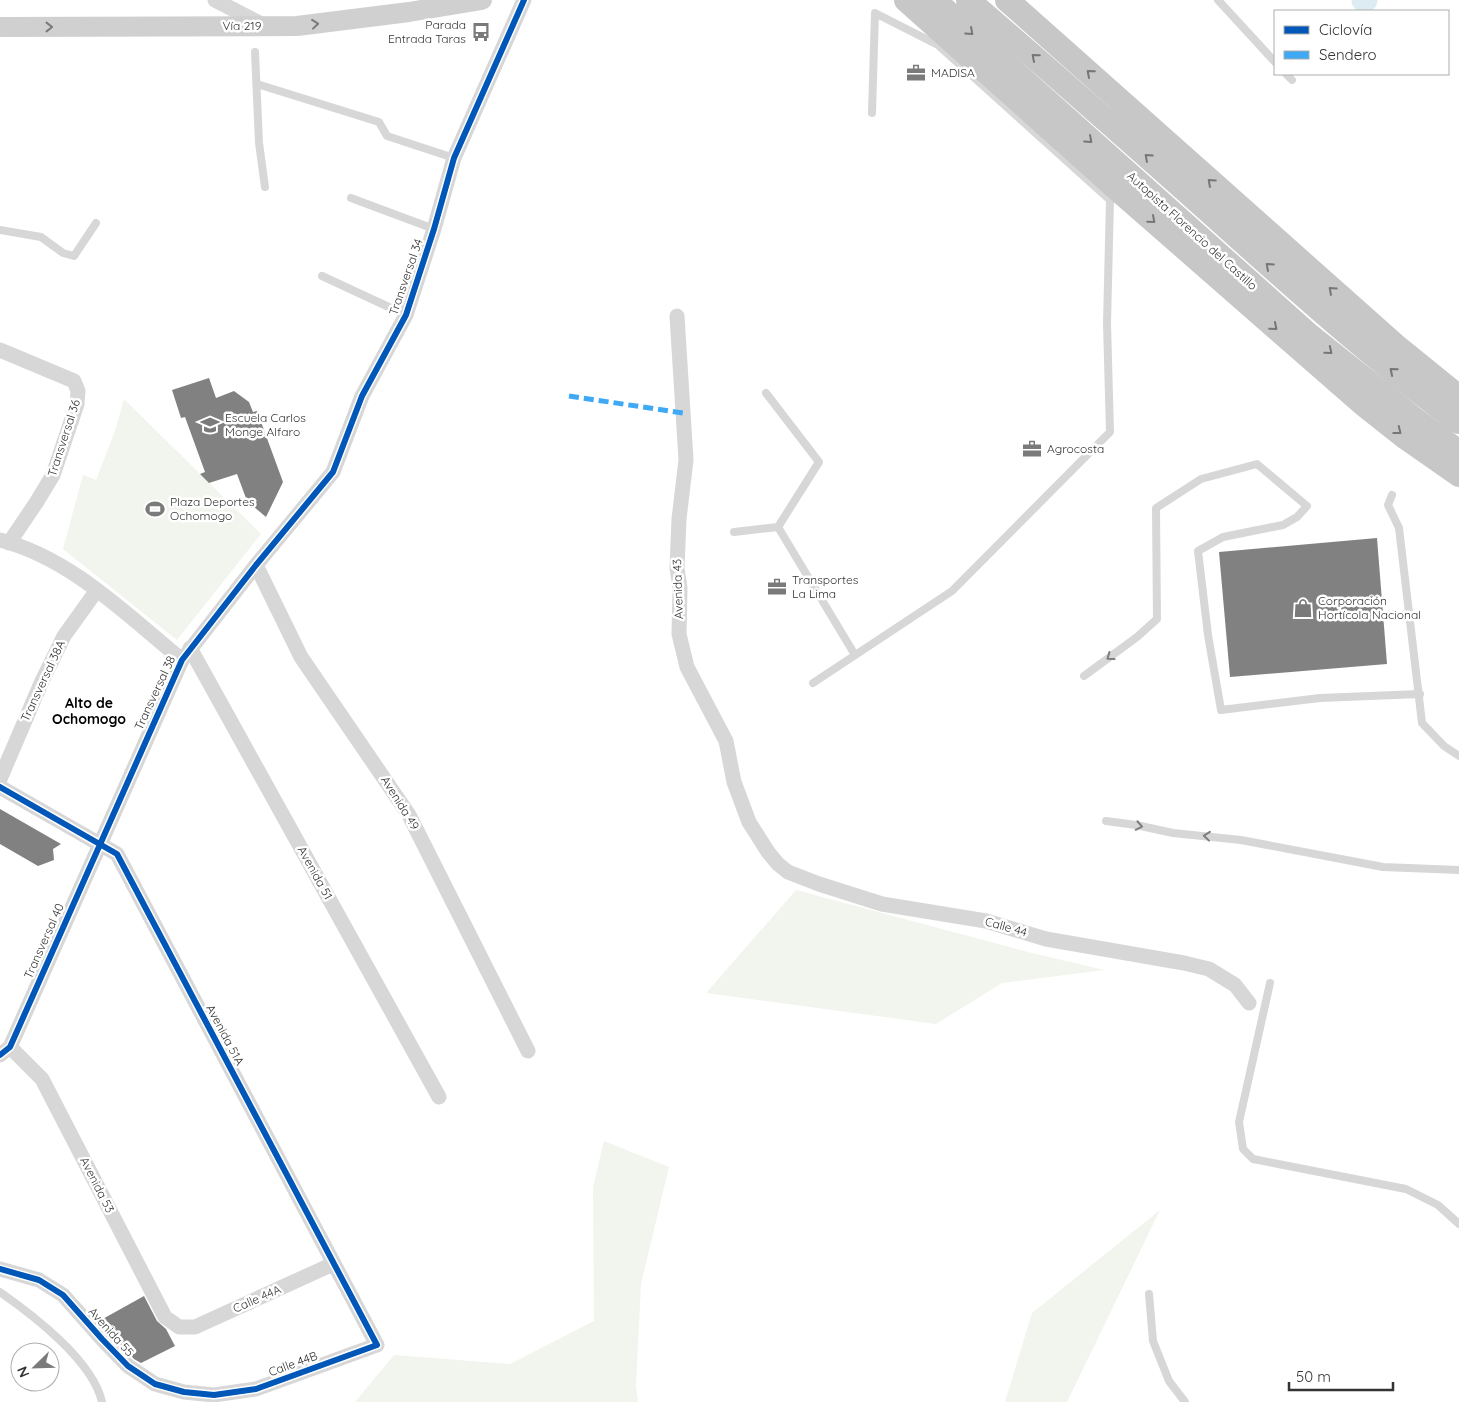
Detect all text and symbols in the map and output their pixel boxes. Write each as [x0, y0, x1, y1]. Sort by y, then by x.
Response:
legend [1274, 10, 1449, 75]
place label: Parada Entrada Taras [388, 17, 466, 46]
street label: Vía 219 [223, 18, 262, 33]
one-way arrow [311, 19, 319, 30]
text: Ciclovía [1319, 20, 1372, 39]
bus stop icon: Parada Entrada Taras [470, 21, 492, 43]
one-way arrow [45, 22, 53, 32]
one-way arrow [965, 26, 974, 35]
text: Sendero [1319, 45, 1377, 64]
one-way arrow [1031, 53, 1040, 62]
office icon: MADISA [905, 62, 927, 84]
place label: MADISA [931, 65, 975, 80]
one-way arrow [1087, 70, 1096, 79]
one-way arrow [1084, 134, 1093, 143]
one-way arrow [1145, 154, 1154, 163]
street label: Autopista Florencio del Castillo [1124, 168, 1261, 293]
one-way arrow [1207, 179, 1216, 188]
one-way arrow [1146, 214, 1155, 223]
street label: Transversal 34 [385, 236, 426, 317]
one-way arrow [1266, 262, 1275, 271]
one-way arrow [1329, 287, 1338, 296]
one-way arrow [1268, 321, 1277, 329]
one-way arrow [1323, 346, 1332, 354]
one-way arrow [1389, 368, 1398, 377]
street label: Transversal 36 [44, 397, 83, 478]
place label: Escuela Carlos Monge Alfaro [225, 410, 306, 439]
school or university icon: Escuela Carlos Monge Alfaro [199, 414, 221, 436]
one-way arrow [1392, 426, 1401, 434]
office icon: Agrocosta [1021, 438, 1043, 460]
place label: Agrocosta [1047, 441, 1104, 456]
place label: Plaza Deportes Ochomogo [170, 494, 255, 523]
sports icon: Plaza Deportes Ochomogo [144, 498, 166, 520]
street label: Avenida 43 [669, 559, 686, 619]
place label: Transportes La Lima [792, 572, 859, 601]
office icon: Transportes La Lima [766, 576, 788, 598]
place label: Corporación Hortícola Nacional [1318, 593, 1421, 622]
shop icon: Corporación Hortícola Nacional [1292, 597, 1314, 619]
street label: Transversal 38A [17, 637, 68, 724]
one-way arrow [1107, 650, 1116, 660]
street label: Transversal 38 [131, 653, 178, 732]
district label: Alto de Ochomogo [52, 694, 126, 728]
street label: Avenida 49 [378, 773, 423, 833]
one-way arrow [1135, 820, 1144, 830]
one-way arrow [1203, 831, 1211, 842]
street label: Avenida 51 [295, 843, 336, 902]
street label: Transversal 40 [20, 901, 67, 981]
street label: Calle 44 [983, 913, 1029, 940]
street label: Avenida 51A [203, 1002, 248, 1068]
street label: Avenida 53 [77, 1154, 118, 1215]
street label: Calle 44A [230, 1281, 283, 1316]
street label: Avenida 55 [85, 1304, 137, 1359]
north arrow [10, 1342, 60, 1392]
street label: Calle 44B [266, 1348, 320, 1379]
scale bar [1289, 1360, 1393, 1392]
text: N [13, 1364, 33, 1380]
text: 50 m [1296, 1367, 1331, 1386]

